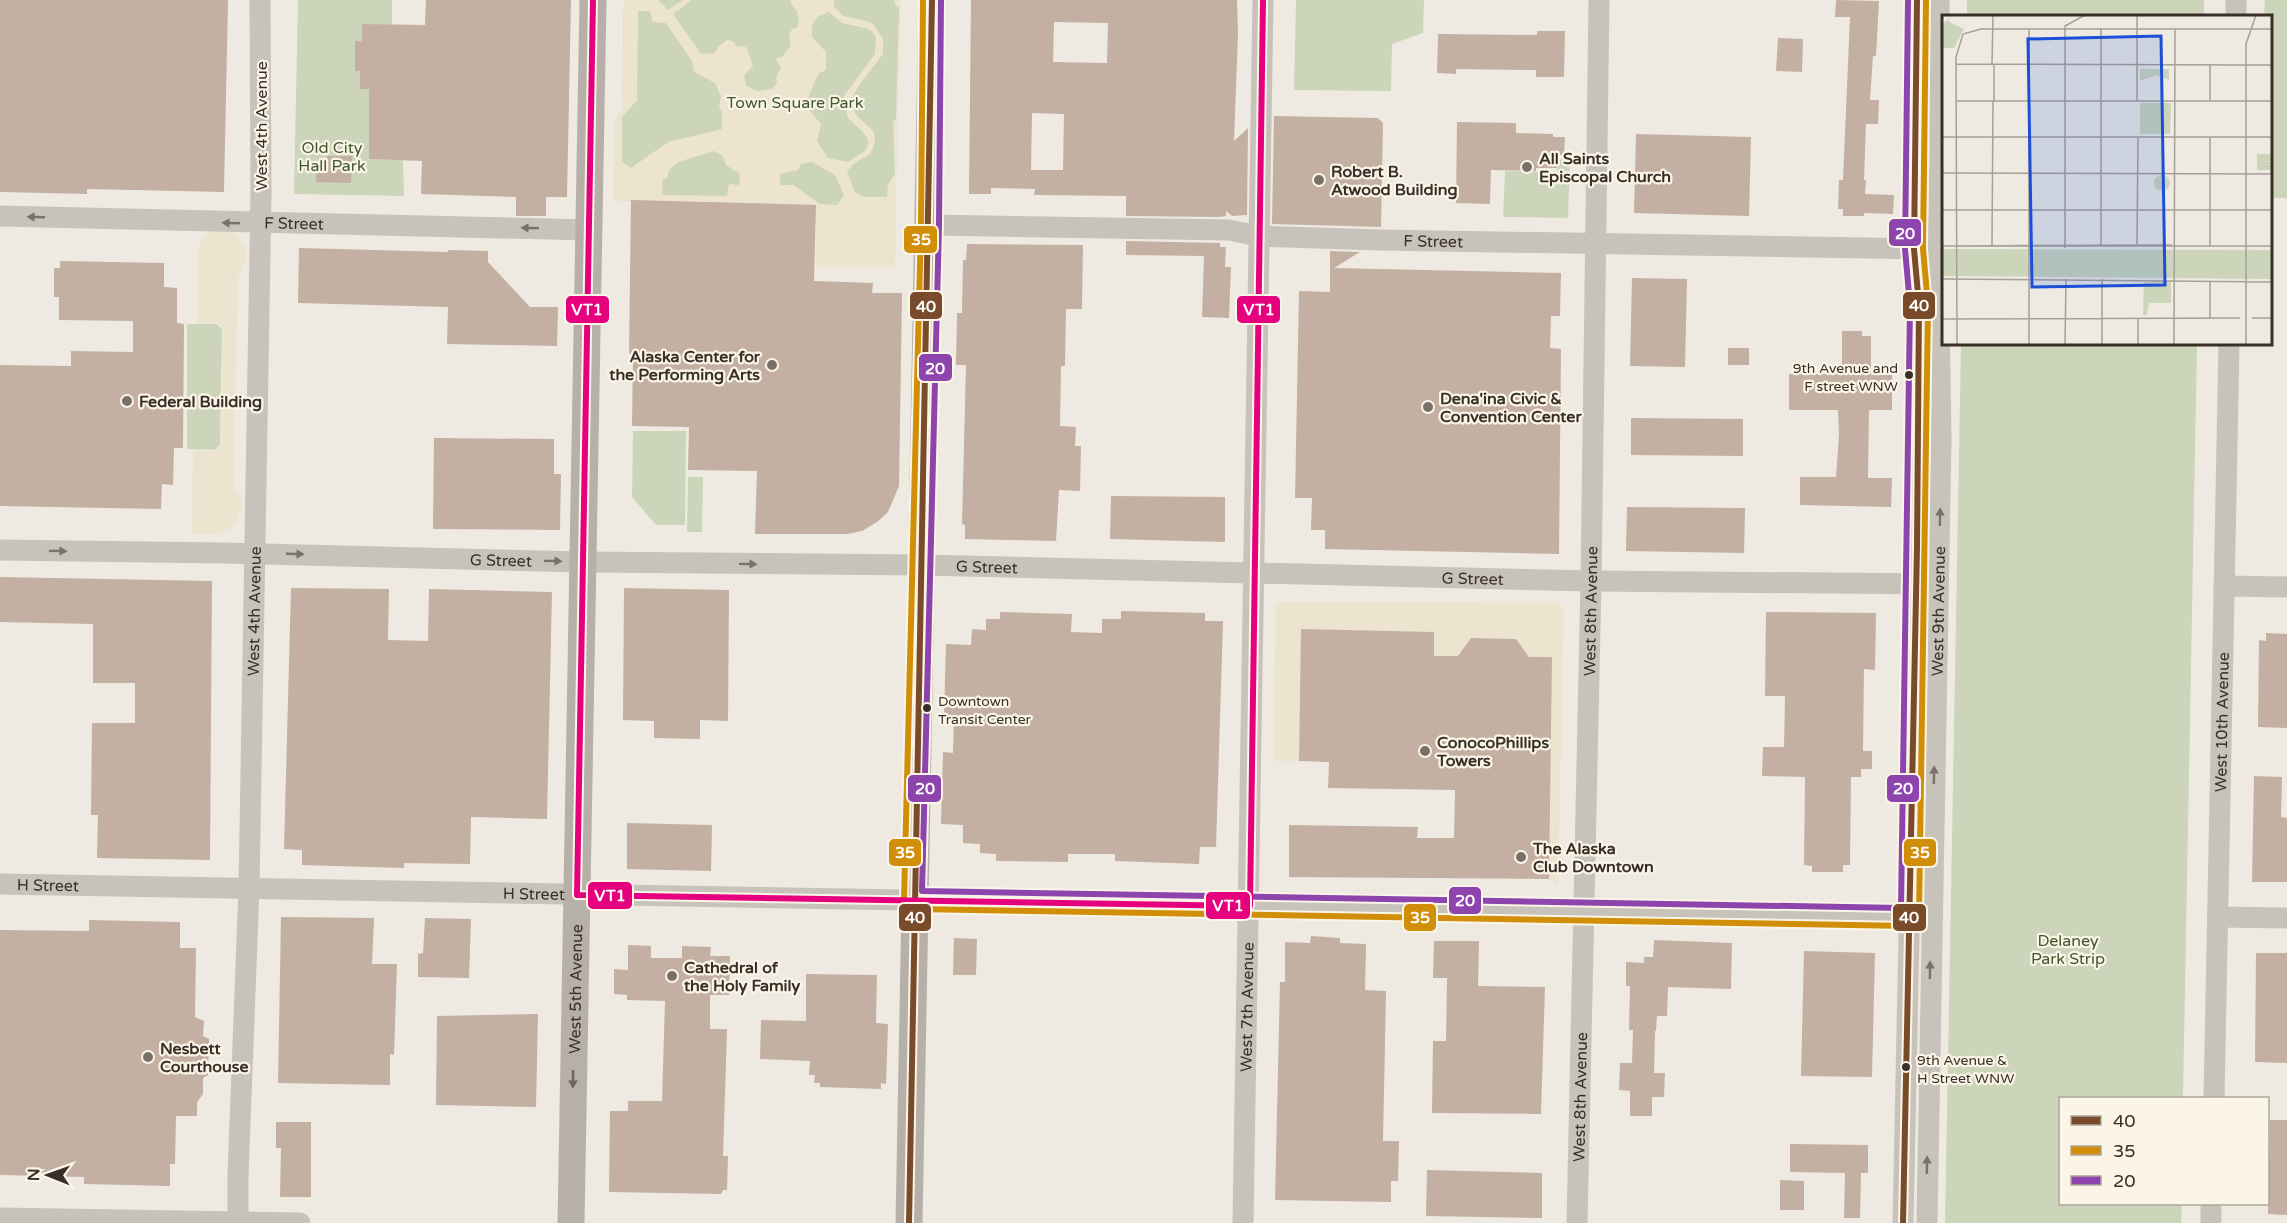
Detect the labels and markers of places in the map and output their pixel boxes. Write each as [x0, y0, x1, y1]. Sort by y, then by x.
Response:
place label: All Saints Episcopal Church [1539, 149, 1671, 187]
marker: All Saints Episcopal Church [1520, 160, 1534, 174]
place label: Robert B. Atwood Building [1331, 162, 1457, 200]
marker: Robert B. Atwood Building [1312, 173, 1326, 187]
place label: Alaska Center for the Performing Arts [608, 347, 761, 385]
marker: Alaska Center for the Performing Arts [765, 358, 779, 372]
place label: 9th Avenue and F street WNW [1793, 360, 1898, 395]
marker: 9th Avenue and F street WNW [1903, 369, 1915, 381]
place label: Dena'ina Civic & Convention Center [1440, 389, 1582, 427]
place label: Federal Building [139, 392, 262, 412]
marker: Federal Building [120, 394, 134, 408]
marker: Dena'ina Civic & Convention Center [1421, 400, 1435, 414]
place label: Downtown Transit Center [938, 693, 1032, 728]
marker: Downtown Transit Center [921, 702, 933, 714]
place label: ConocoPhillips Towers [1436, 733, 1549, 771]
marker: ConocoPhillips Towers [1418, 744, 1432, 758]
place label: The Alaska Club Downtown [1532, 839, 1654, 877]
marker: The Alaska Club Downtown [1514, 850, 1528, 864]
place label: Cathedral of the Holy Family [683, 958, 801, 996]
marker: Cathedral of the Holy Family [665, 969, 679, 983]
place label: Nesbett Courthouse [160, 1039, 249, 1077]
marker: Nesbett Courthouse [141, 1050, 155, 1064]
place label: 9th Avenue & H Street WNW [1917, 1052, 2014, 1087]
marker: 9th Avenue & H Street WNW [1900, 1061, 1912, 1073]

